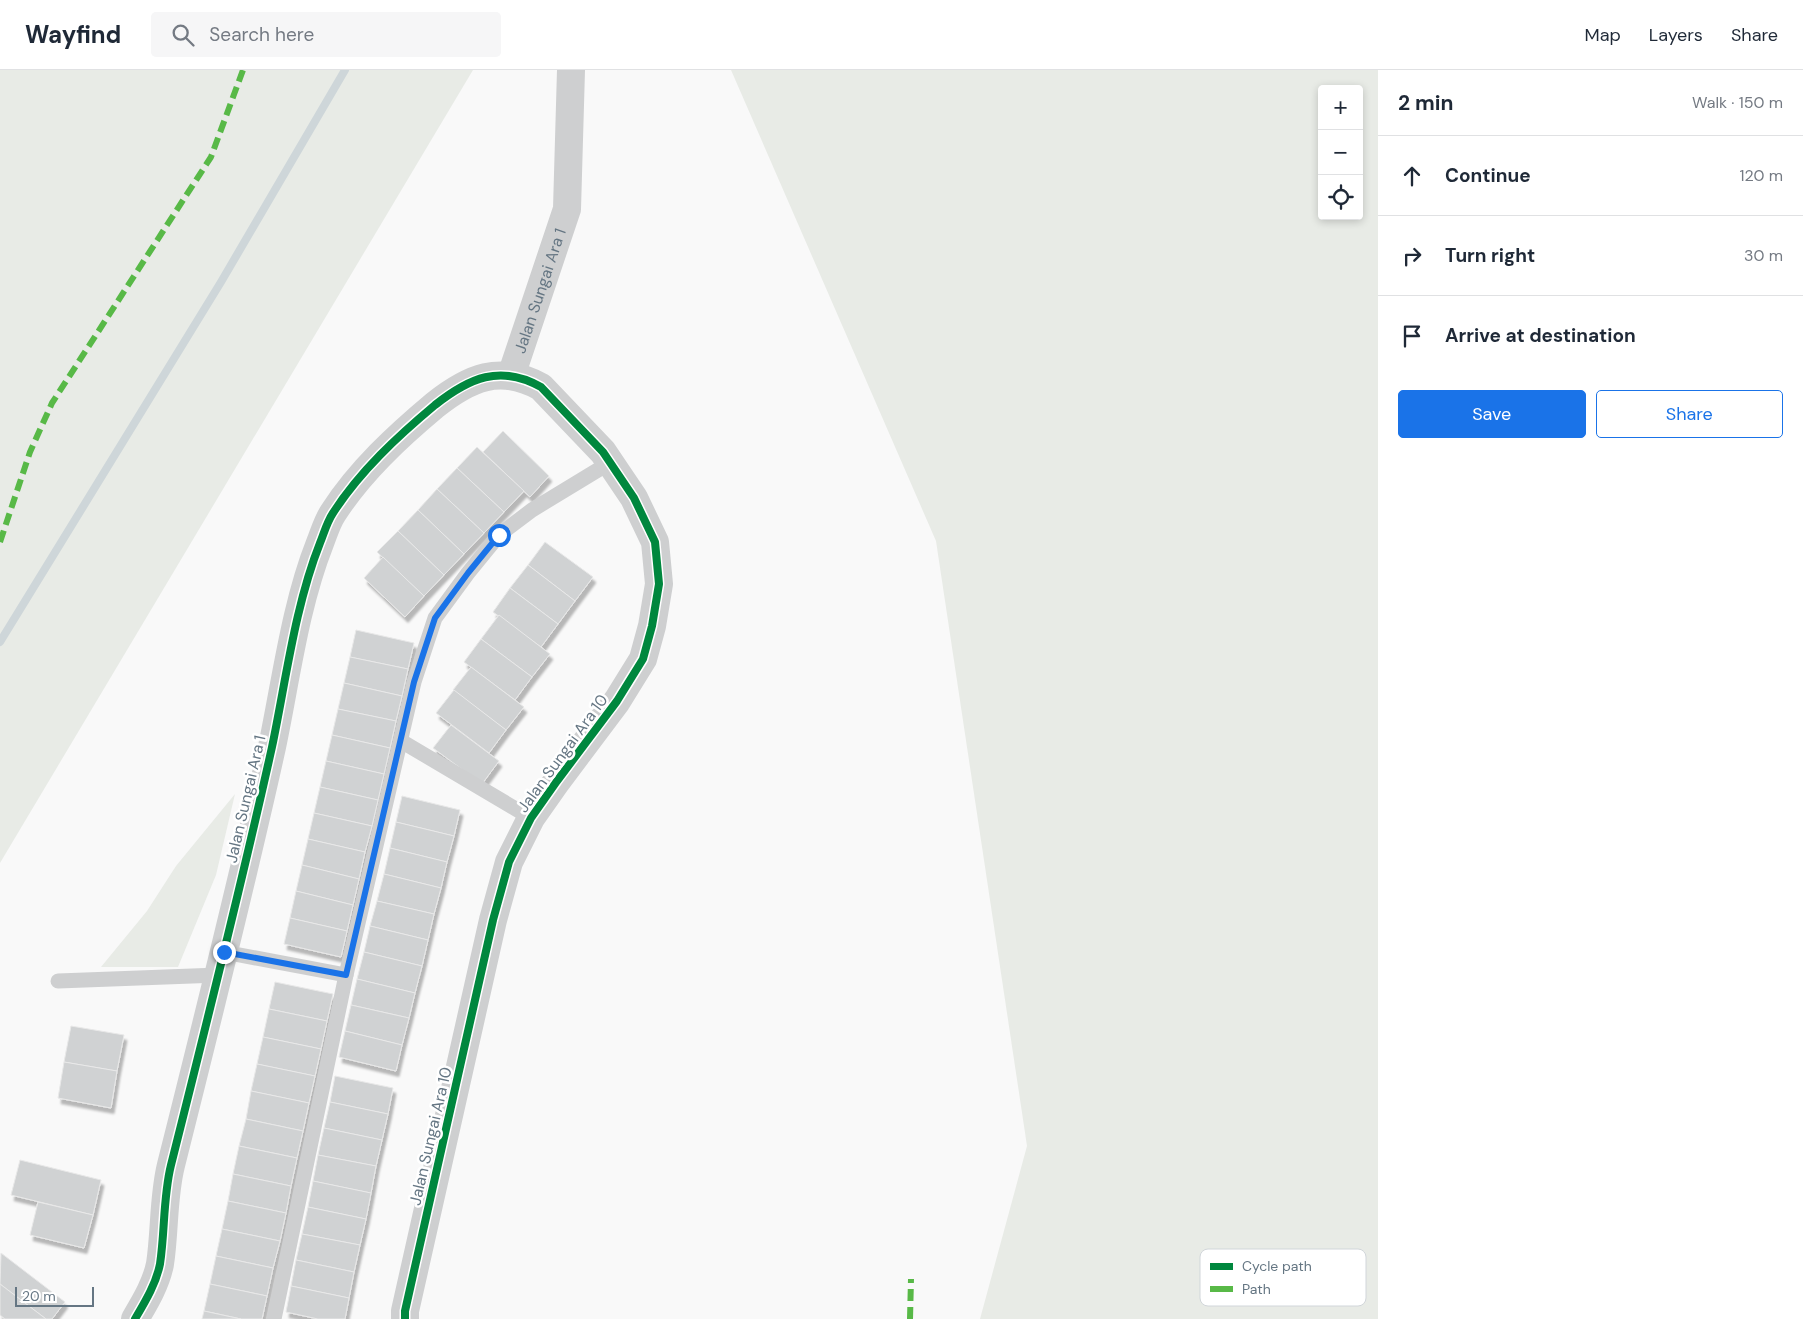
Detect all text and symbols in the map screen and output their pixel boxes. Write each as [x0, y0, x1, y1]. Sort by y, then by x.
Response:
search box [151, 12, 501, 57]
text: Wayfind [25, 19, 121, 50]
icon: search [169, 21, 197, 49]
text: Search here [209, 22, 314, 47]
text: Map [1585, 23, 1621, 47]
text: Layers [1649, 23, 1703, 47]
text: Share [1731, 23, 1778, 47]
map controls [1318, 85, 1363, 220]
button: + [1318, 85, 1363, 130]
text: 2 min [1398, 89, 1454, 117]
text: Walk · 150 m [1692, 92, 1783, 113]
button: − [1318, 130, 1363, 175]
icon: ahead [1398, 162, 1426, 190]
text: Continue [1445, 163, 1531, 188]
text: 120 m [1739, 165, 1783, 186]
button: locate [1318, 175, 1363, 220]
street label: Jalan Sungai Ara 1 [509, 226, 571, 356]
icon: right [1398, 242, 1426, 270]
text: Turn right [1445, 243, 1535, 268]
text: 30 m [1744, 245, 1783, 266]
icon: arrive [1398, 322, 1426, 350]
text: Arrive at destination [1445, 323, 1636, 348]
button: Save [1398, 390, 1586, 438]
button: Share [1596, 390, 1783, 438]
route start [488, 524, 511, 547]
street label: Jalan Sungai Ara 10 [512, 690, 612, 817]
street label: Jalan Sungai Ara 1 [221, 733, 270, 865]
route end [213, 941, 236, 964]
street label: Jalan Sungai Ara 10 [404, 1065, 457, 1207]
legend [1200, 1249, 1366, 1306]
text: Cycle path [1242, 1257, 1312, 1275]
text: Path [1242, 1280, 1271, 1298]
scale bar [15, 1284, 94, 1307]
text: 20 m [22, 1287, 56, 1305]

